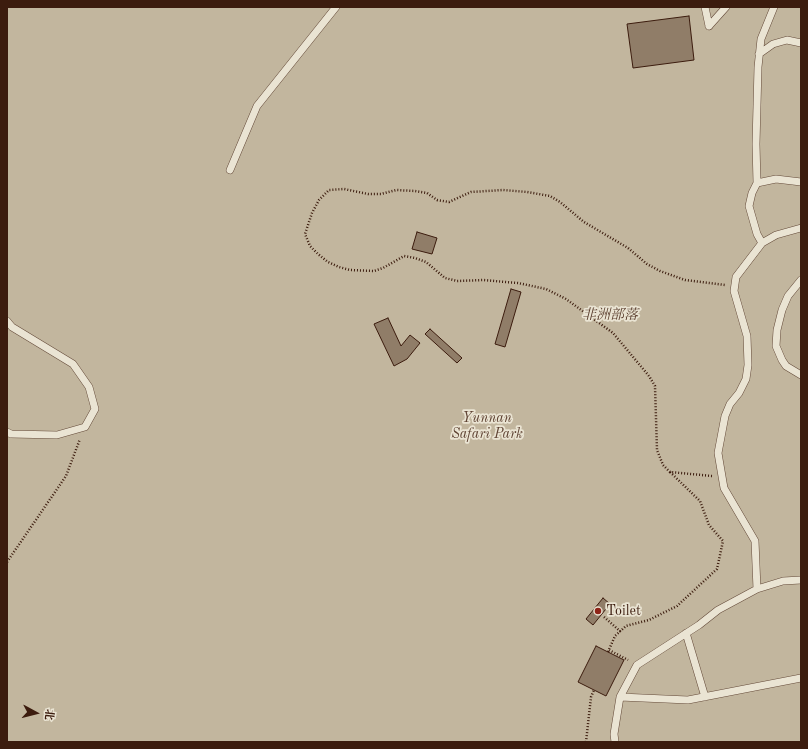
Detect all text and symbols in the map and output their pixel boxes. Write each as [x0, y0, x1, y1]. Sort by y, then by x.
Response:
park label: 非洲部落 [582, 307, 638, 323]
park label: Yunnan Safari Park [451, 410, 523, 442]
place label: Toilet [606, 603, 641, 619]
marker: Toilet [593, 606, 603, 616]
north arrow [16, 693, 56, 733]
text: 北 [42, 708, 55, 721]

